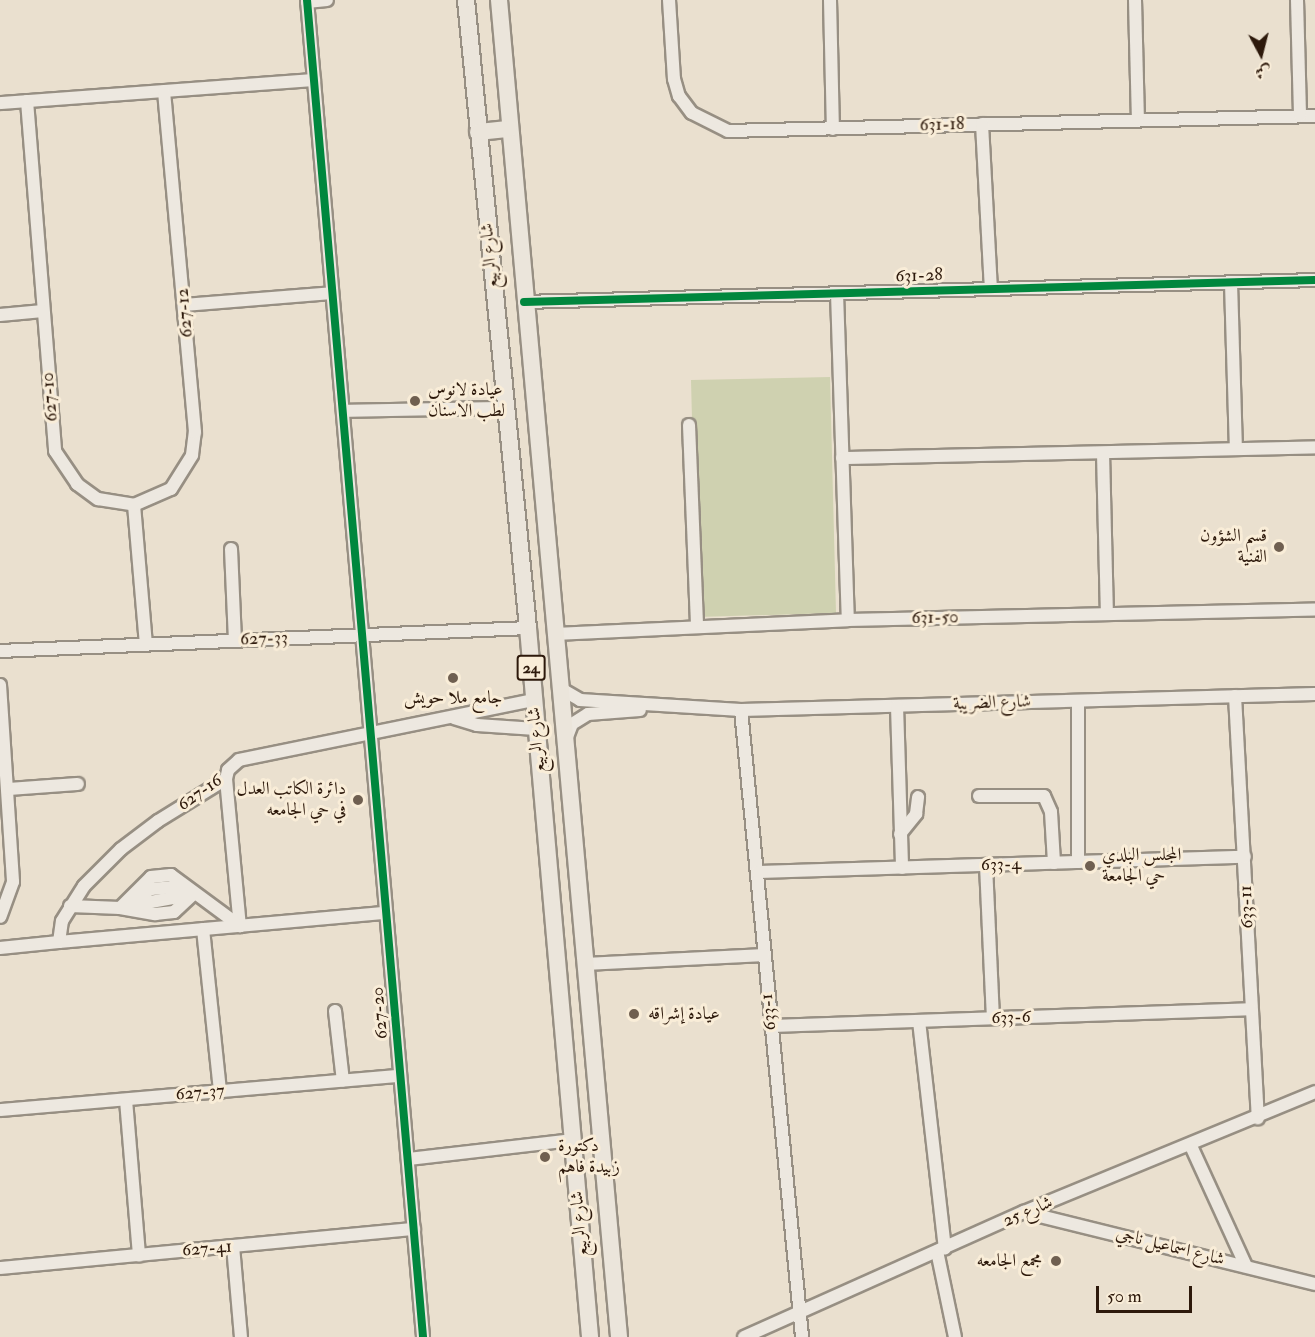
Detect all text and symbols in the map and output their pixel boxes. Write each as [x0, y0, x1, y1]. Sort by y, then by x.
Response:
north arrow [1231, 24, 1291, 84]
text: ش [1254, 61, 1272, 83]
street label: 631-18 [919, 113, 965, 137]
street label: شارع الربيع [476, 222, 504, 290]
street label: 631-28 [895, 264, 943, 288]
street label: 627-12 [172, 287, 198, 339]
street label: 627-10 [37, 371, 63, 423]
place label: عيادة لانوس لطب الاسنان [428, 380, 505, 422]
marker: عيادة لانوس لطب الاسنان [406, 392, 424, 410]
place label: قسم الشؤون الفنية [1200, 526, 1267, 568]
marker: قسم الشؤون الفنية [1272, 540, 1286, 554]
street label: 631-50 [911, 607, 959, 629]
street label: 627-33 [240, 627, 288, 651]
road number: 24 [516, 655, 546, 681]
marker: جامع ملا حويش [446, 671, 460, 685]
place label: جامع ملا حويش [404, 687, 502, 709]
street label: شارع الضريبة [953, 691, 1031, 715]
street label: شارع الربيع [523, 706, 551, 774]
street label: 627-16 [174, 770, 226, 816]
place label: دائرة الكاتب العدل في حي الجامعه [237, 779, 346, 822]
marker: دائرة الكاتب العدل في حي الجامعه [351, 793, 365, 807]
place label: المجلس البلدي حي الجامعة [1102, 845, 1181, 888]
street label: 633-4 [981, 854, 1021, 876]
marker: المجلس البلدي حي الجامعة [1083, 859, 1097, 873]
street label: 633-11 [1235, 885, 1259, 929]
street label: 627-20 [367, 986, 393, 1040]
street label: 633-1 [756, 993, 782, 1031]
place label: عيادة إشراقه [648, 1003, 720, 1025]
marker: عيادة إشراقه [625, 1005, 643, 1023]
street label: 633-6 [991, 1007, 1031, 1029]
street label: 627-37 [175, 1080, 225, 1106]
place label: دكتورة زبيدة فاهم [558, 1136, 620, 1178]
marker: دكتورة زبيدة فاهم [536, 1148, 554, 1166]
street label: شارع الربيع [566, 1190, 594, 1258]
street label: شارع 25 [1000, 1192, 1056, 1232]
street label: شارع اسماعيل ناجي [1113, 1223, 1227, 1271]
street label: 627-41 [181, 1236, 233, 1262]
place label: مجمع الجامعه [976, 1250, 1042, 1272]
marker: مجمع الجامعه [1047, 1252, 1065, 1270]
scale bar [1099, 1274, 1195, 1312]
text: 50 m [1107, 1285, 1142, 1308]

